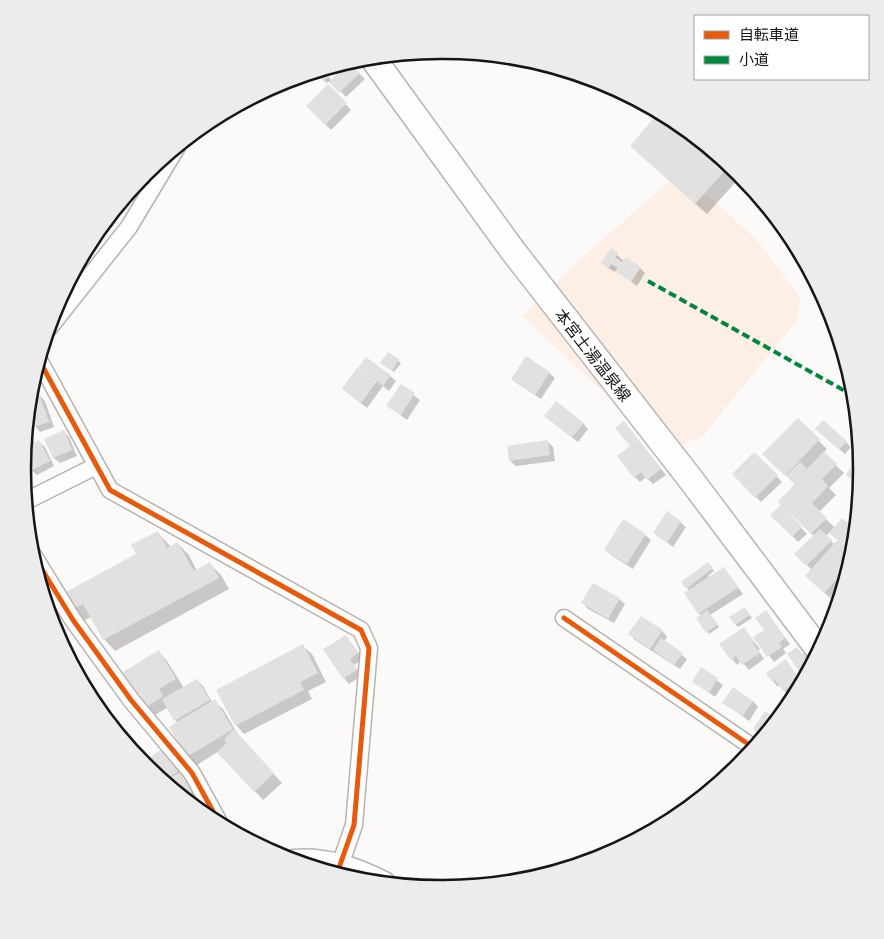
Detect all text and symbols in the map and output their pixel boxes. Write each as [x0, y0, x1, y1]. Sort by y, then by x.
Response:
legend [694, 15, 869, 80]
text: 自転車道 [739, 25, 799, 43]
text: 小道 [739, 50, 769, 68]
street label: 本宮土湯温泉線 [551, 305, 635, 405]

